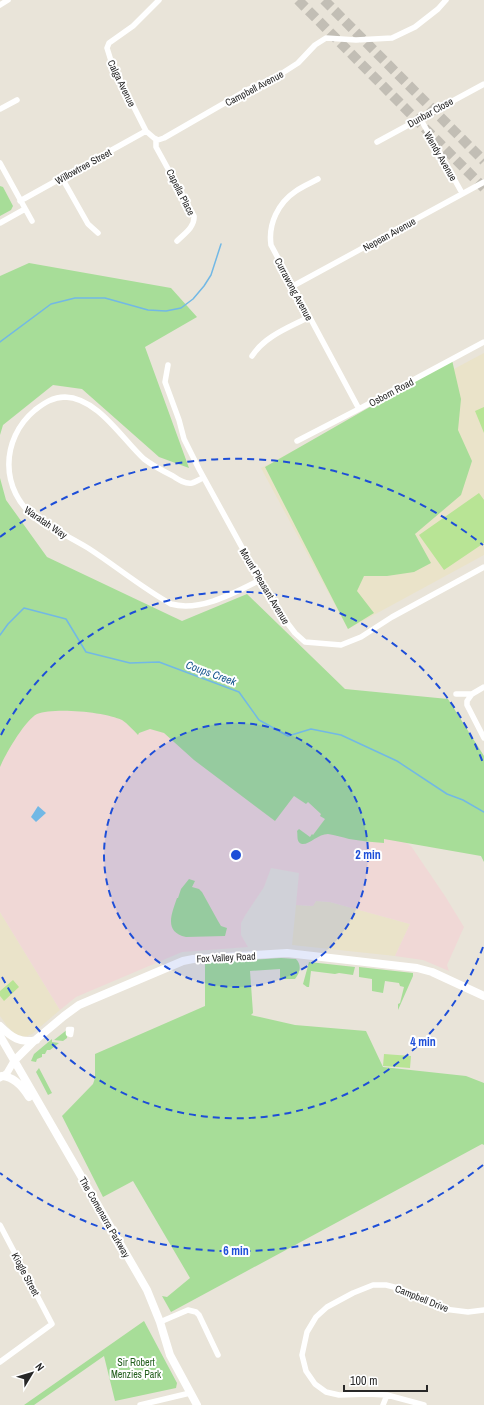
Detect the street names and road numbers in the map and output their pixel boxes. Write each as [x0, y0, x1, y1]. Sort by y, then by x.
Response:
street label: Calga Avenue [105, 57, 139, 109]
street label: Campbell Avenue [223, 67, 286, 109]
street label: Dunbar Close [405, 94, 456, 130]
street label: Wendy Avenue [421, 129, 460, 184]
street label: Willowtree Street [53, 145, 114, 187]
street label: Capella Place [163, 167, 198, 218]
street label: Nepean Avenue [361, 214, 418, 254]
street label: Currawong Avenue [271, 255, 316, 323]
street label: Osborn Road [367, 375, 416, 410]
street label: Waratah Way [22, 503, 70, 542]
street label: Mount Pleasant Avenue [237, 546, 293, 627]
street label: Fox Valley Road [196, 949, 256, 966]
street label: The Comenarra Parkway [76, 1175, 133, 1261]
street label: Kiogle Street [9, 1250, 43, 1299]
street label: Campbell Drive [393, 1282, 451, 1315]

